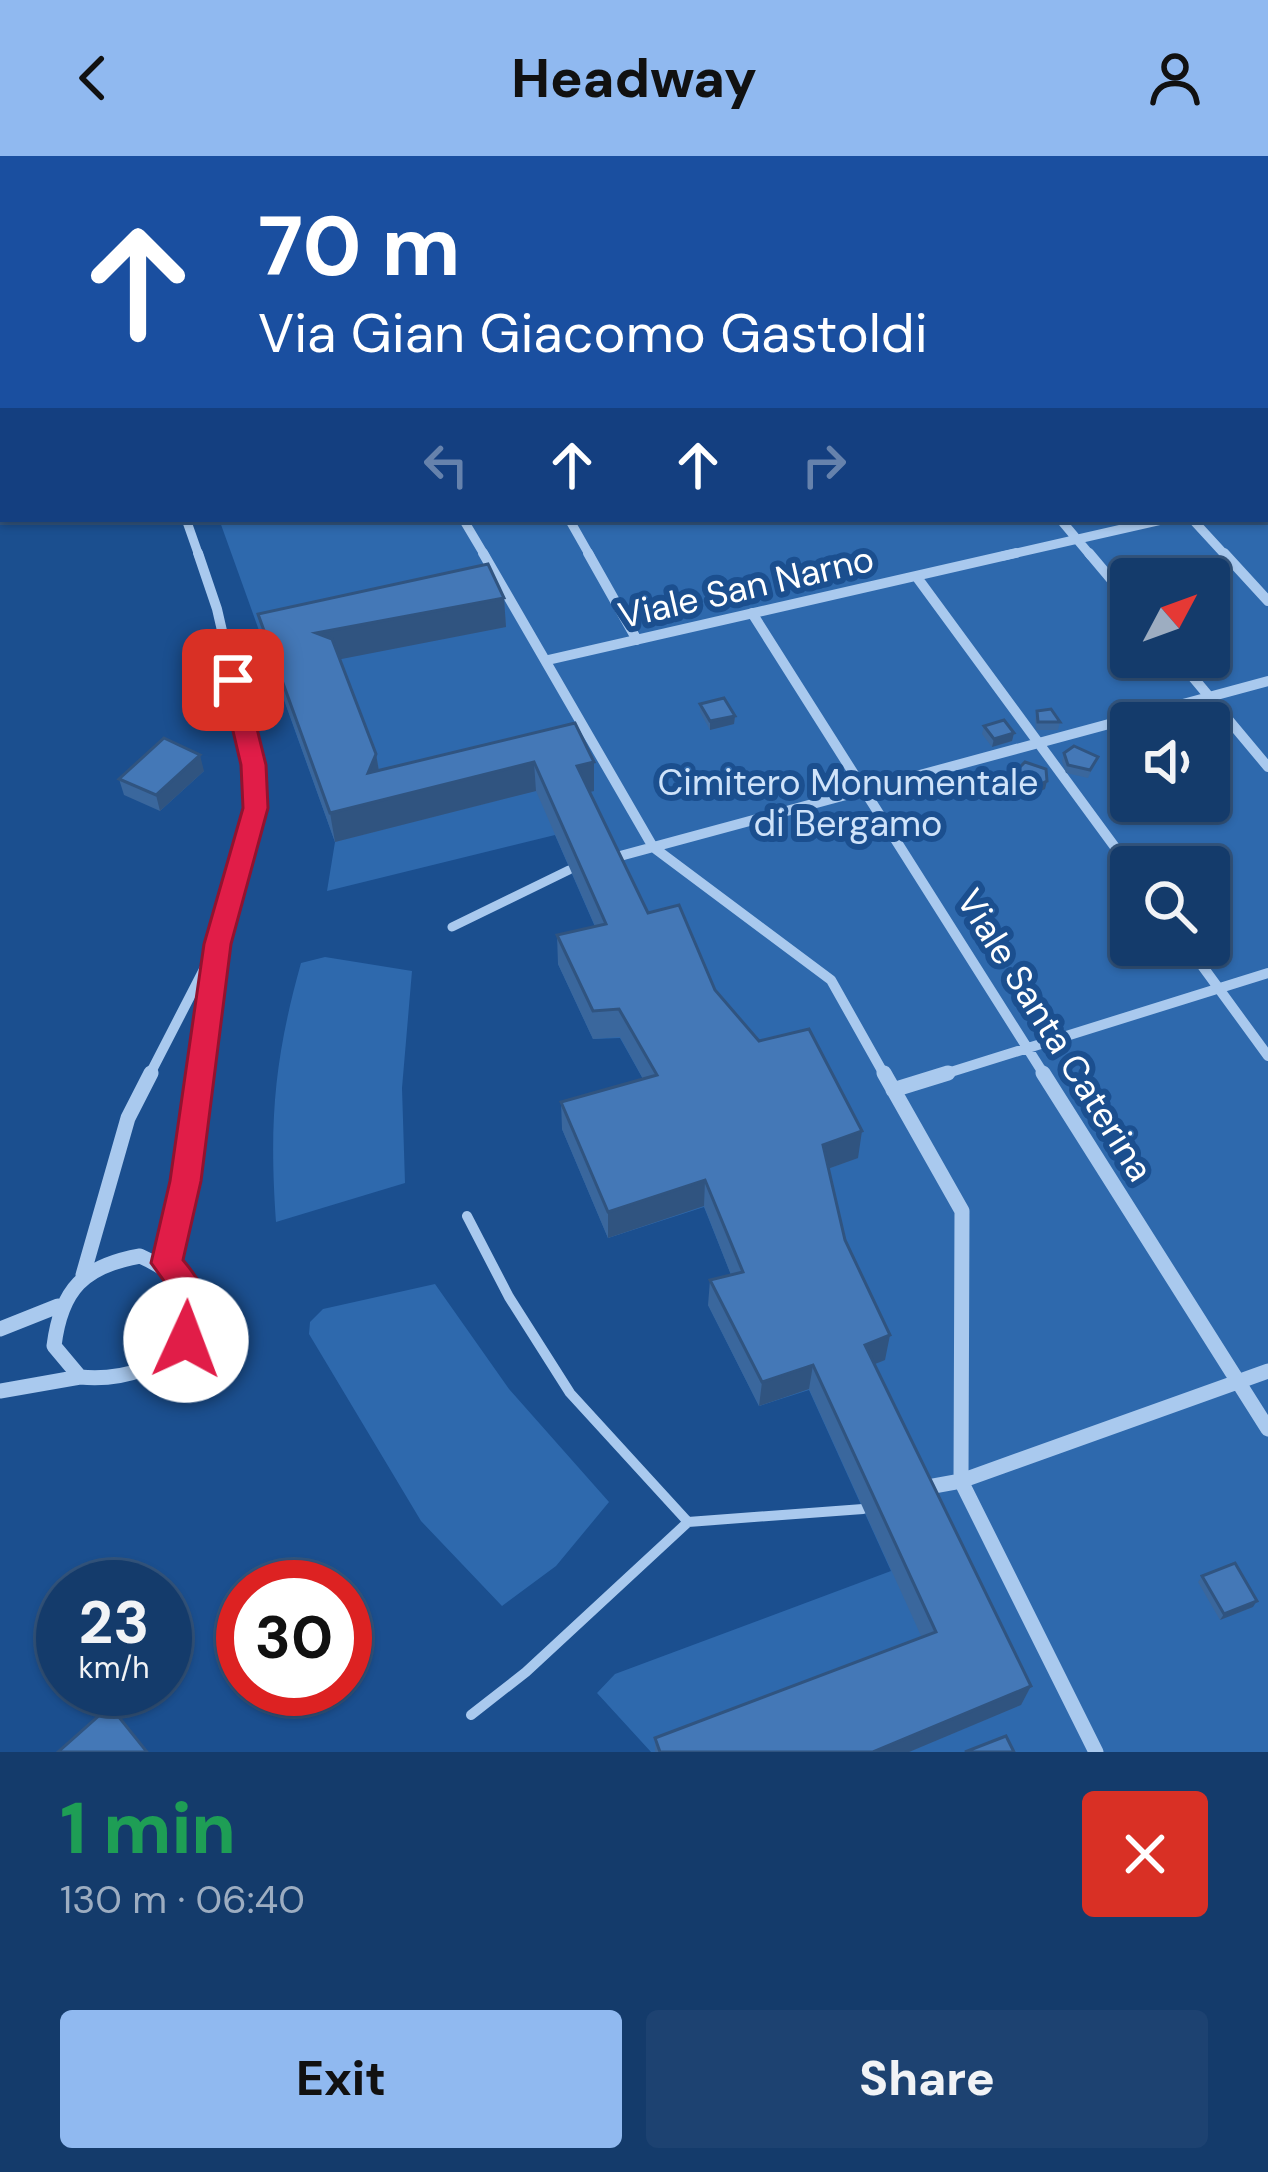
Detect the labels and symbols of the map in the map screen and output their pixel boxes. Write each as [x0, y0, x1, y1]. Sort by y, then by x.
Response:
street label: Viale San Narno [614, 535, 878, 639]
north arrow [1110, 558, 1230, 678]
pin [182, 629, 284, 731]
park label: Cimitero Monumentale di Bergamo [657, 759, 1039, 847]
street label: Viale Santa Caterina [946, 880, 1164, 1190]
position arrow [123, 1277, 249, 1403]
speed limit sign: 30 [216, 1560, 372, 1716]

